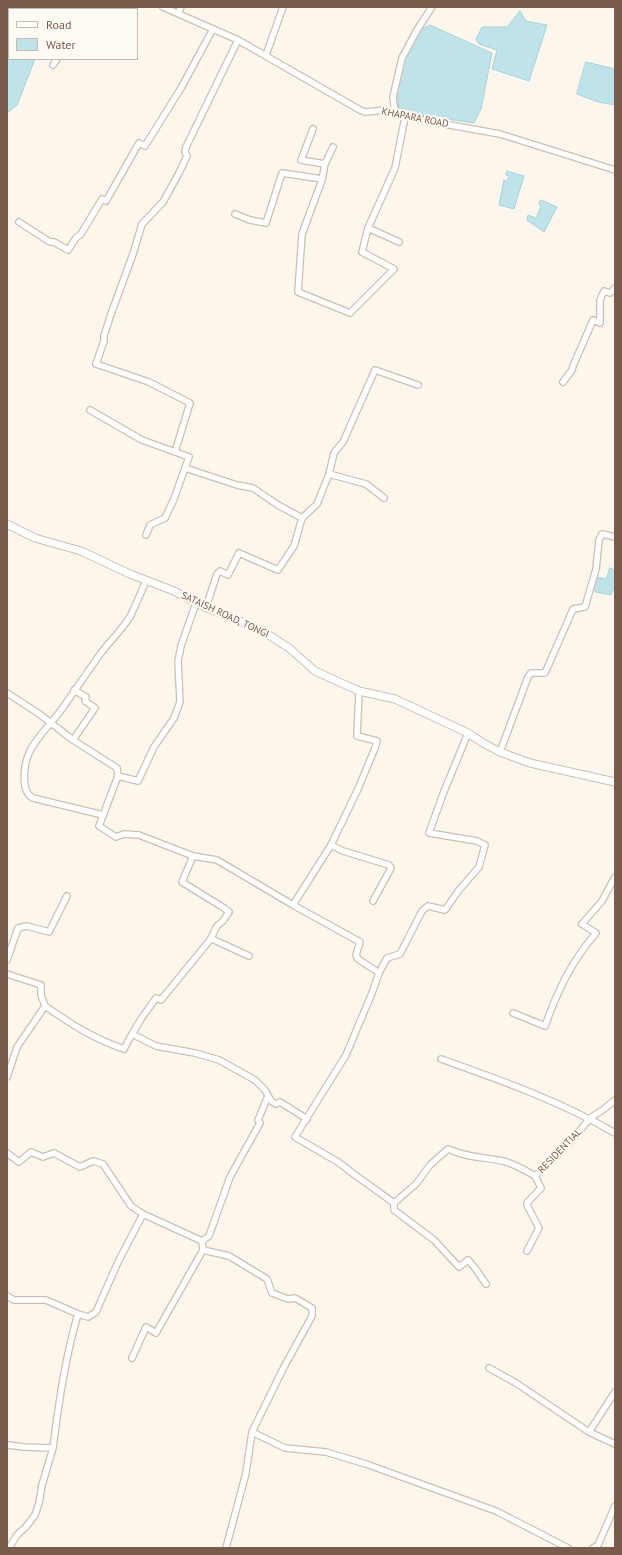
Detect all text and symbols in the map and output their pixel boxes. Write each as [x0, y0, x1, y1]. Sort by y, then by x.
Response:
legend [8, 8, 138, 60]
text: Road [46, 17, 71, 32]
text: Water [46, 37, 76, 52]
street label: KHAPARA ROAD [380, 106, 450, 130]
street label: SATAISH ROAD, TONGI [179, 589, 271, 641]
street label: RESIDENTIAL [536, 1126, 584, 1176]

